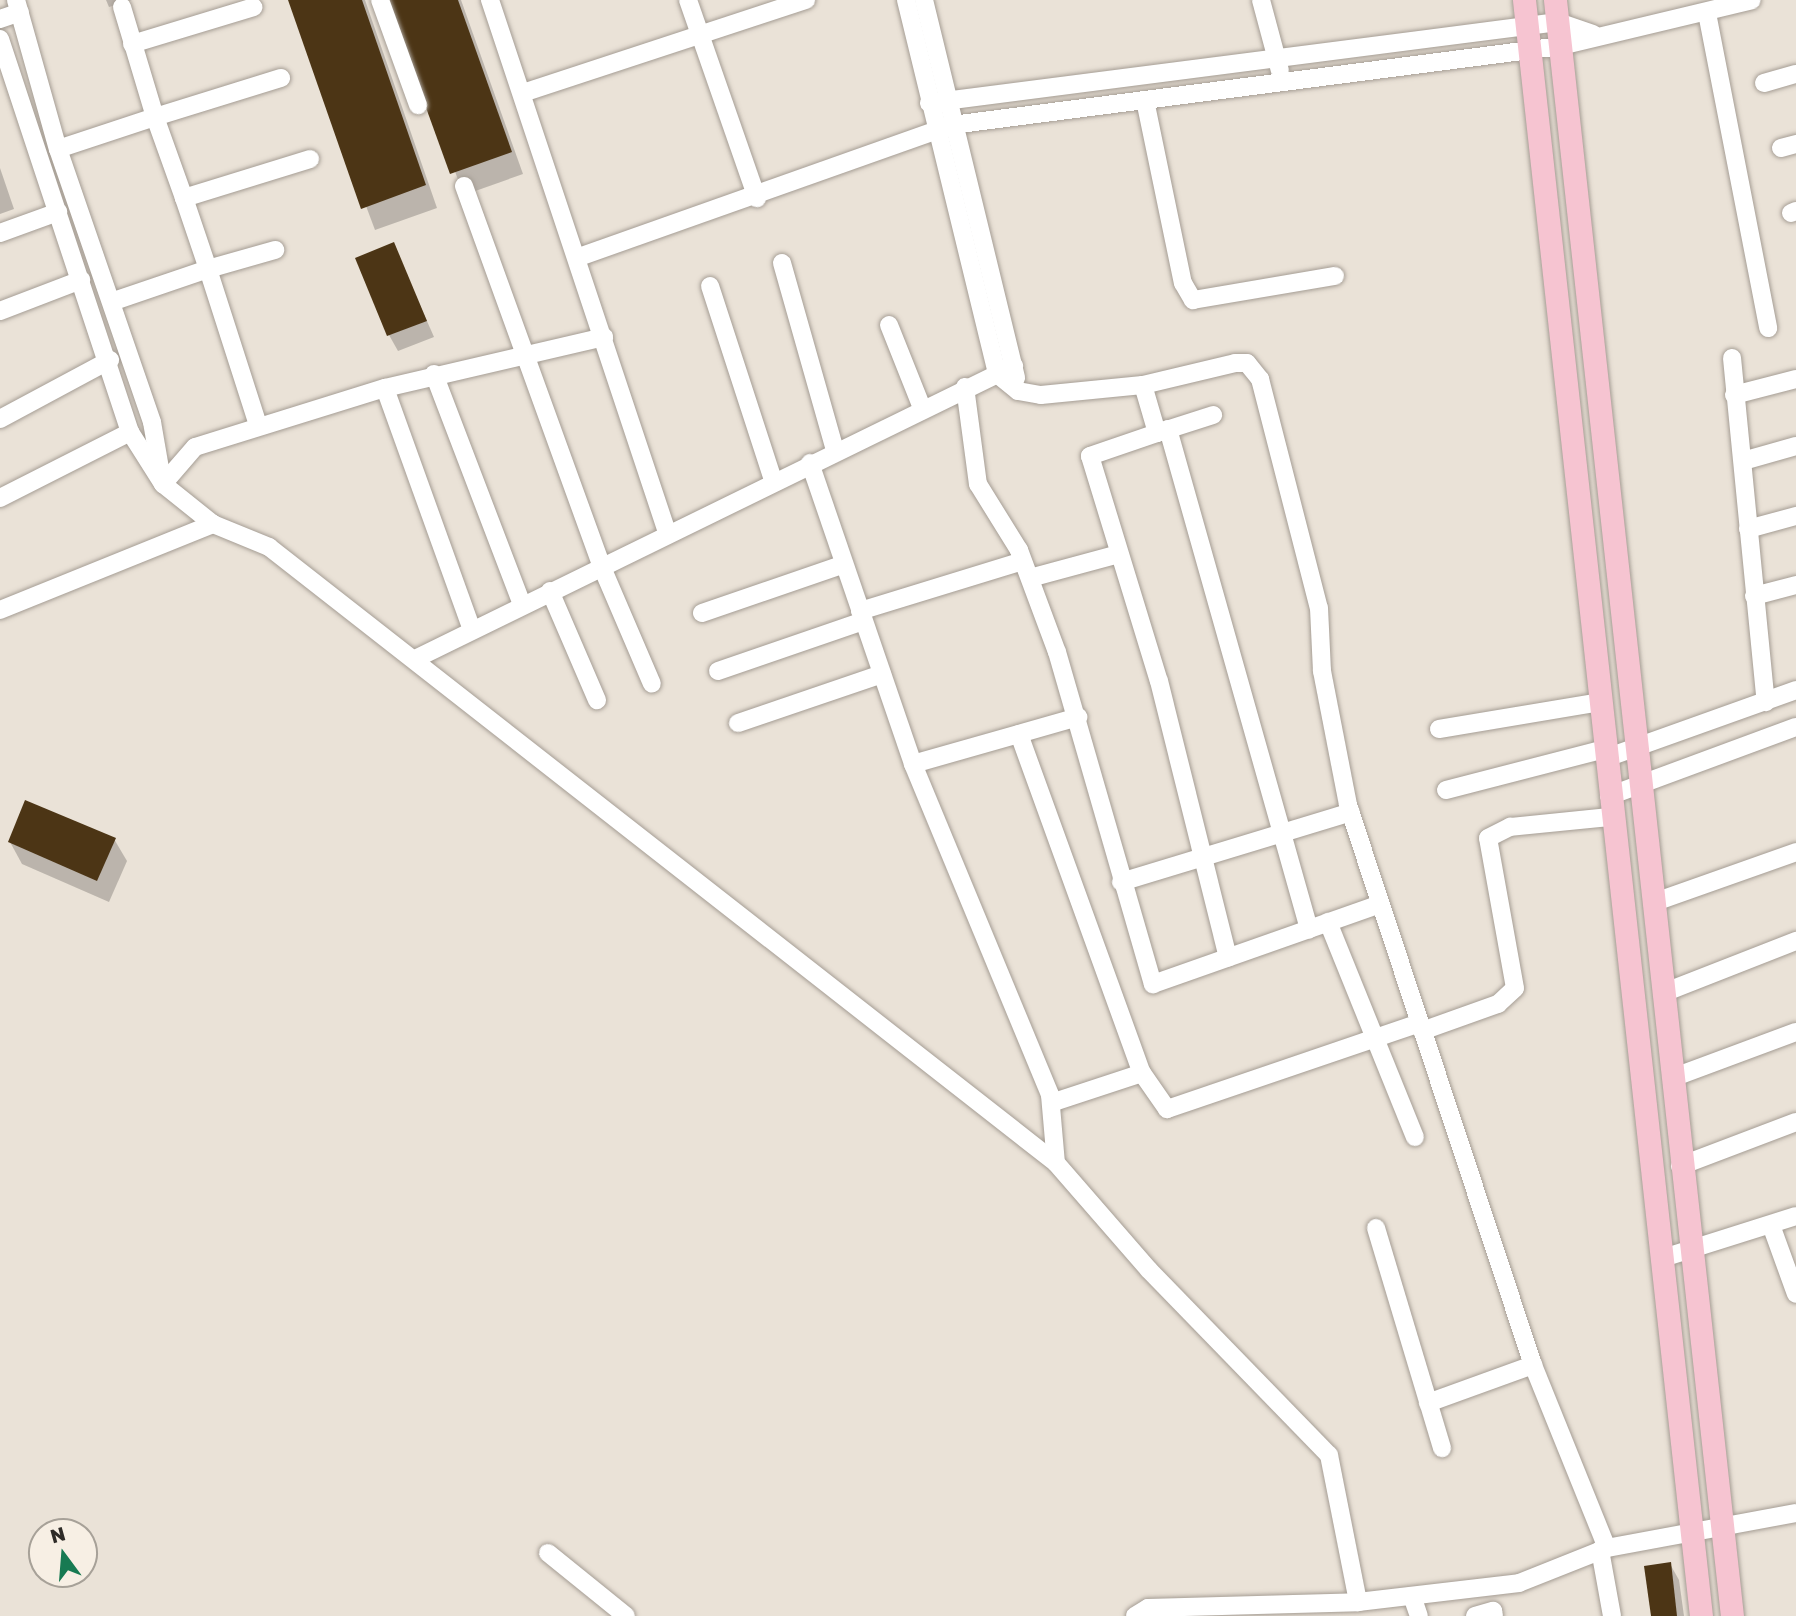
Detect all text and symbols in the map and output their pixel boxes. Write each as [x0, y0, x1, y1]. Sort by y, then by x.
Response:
north arrow [28, 1518, 98, 1588]
text: N [48, 1521, 68, 1547]

